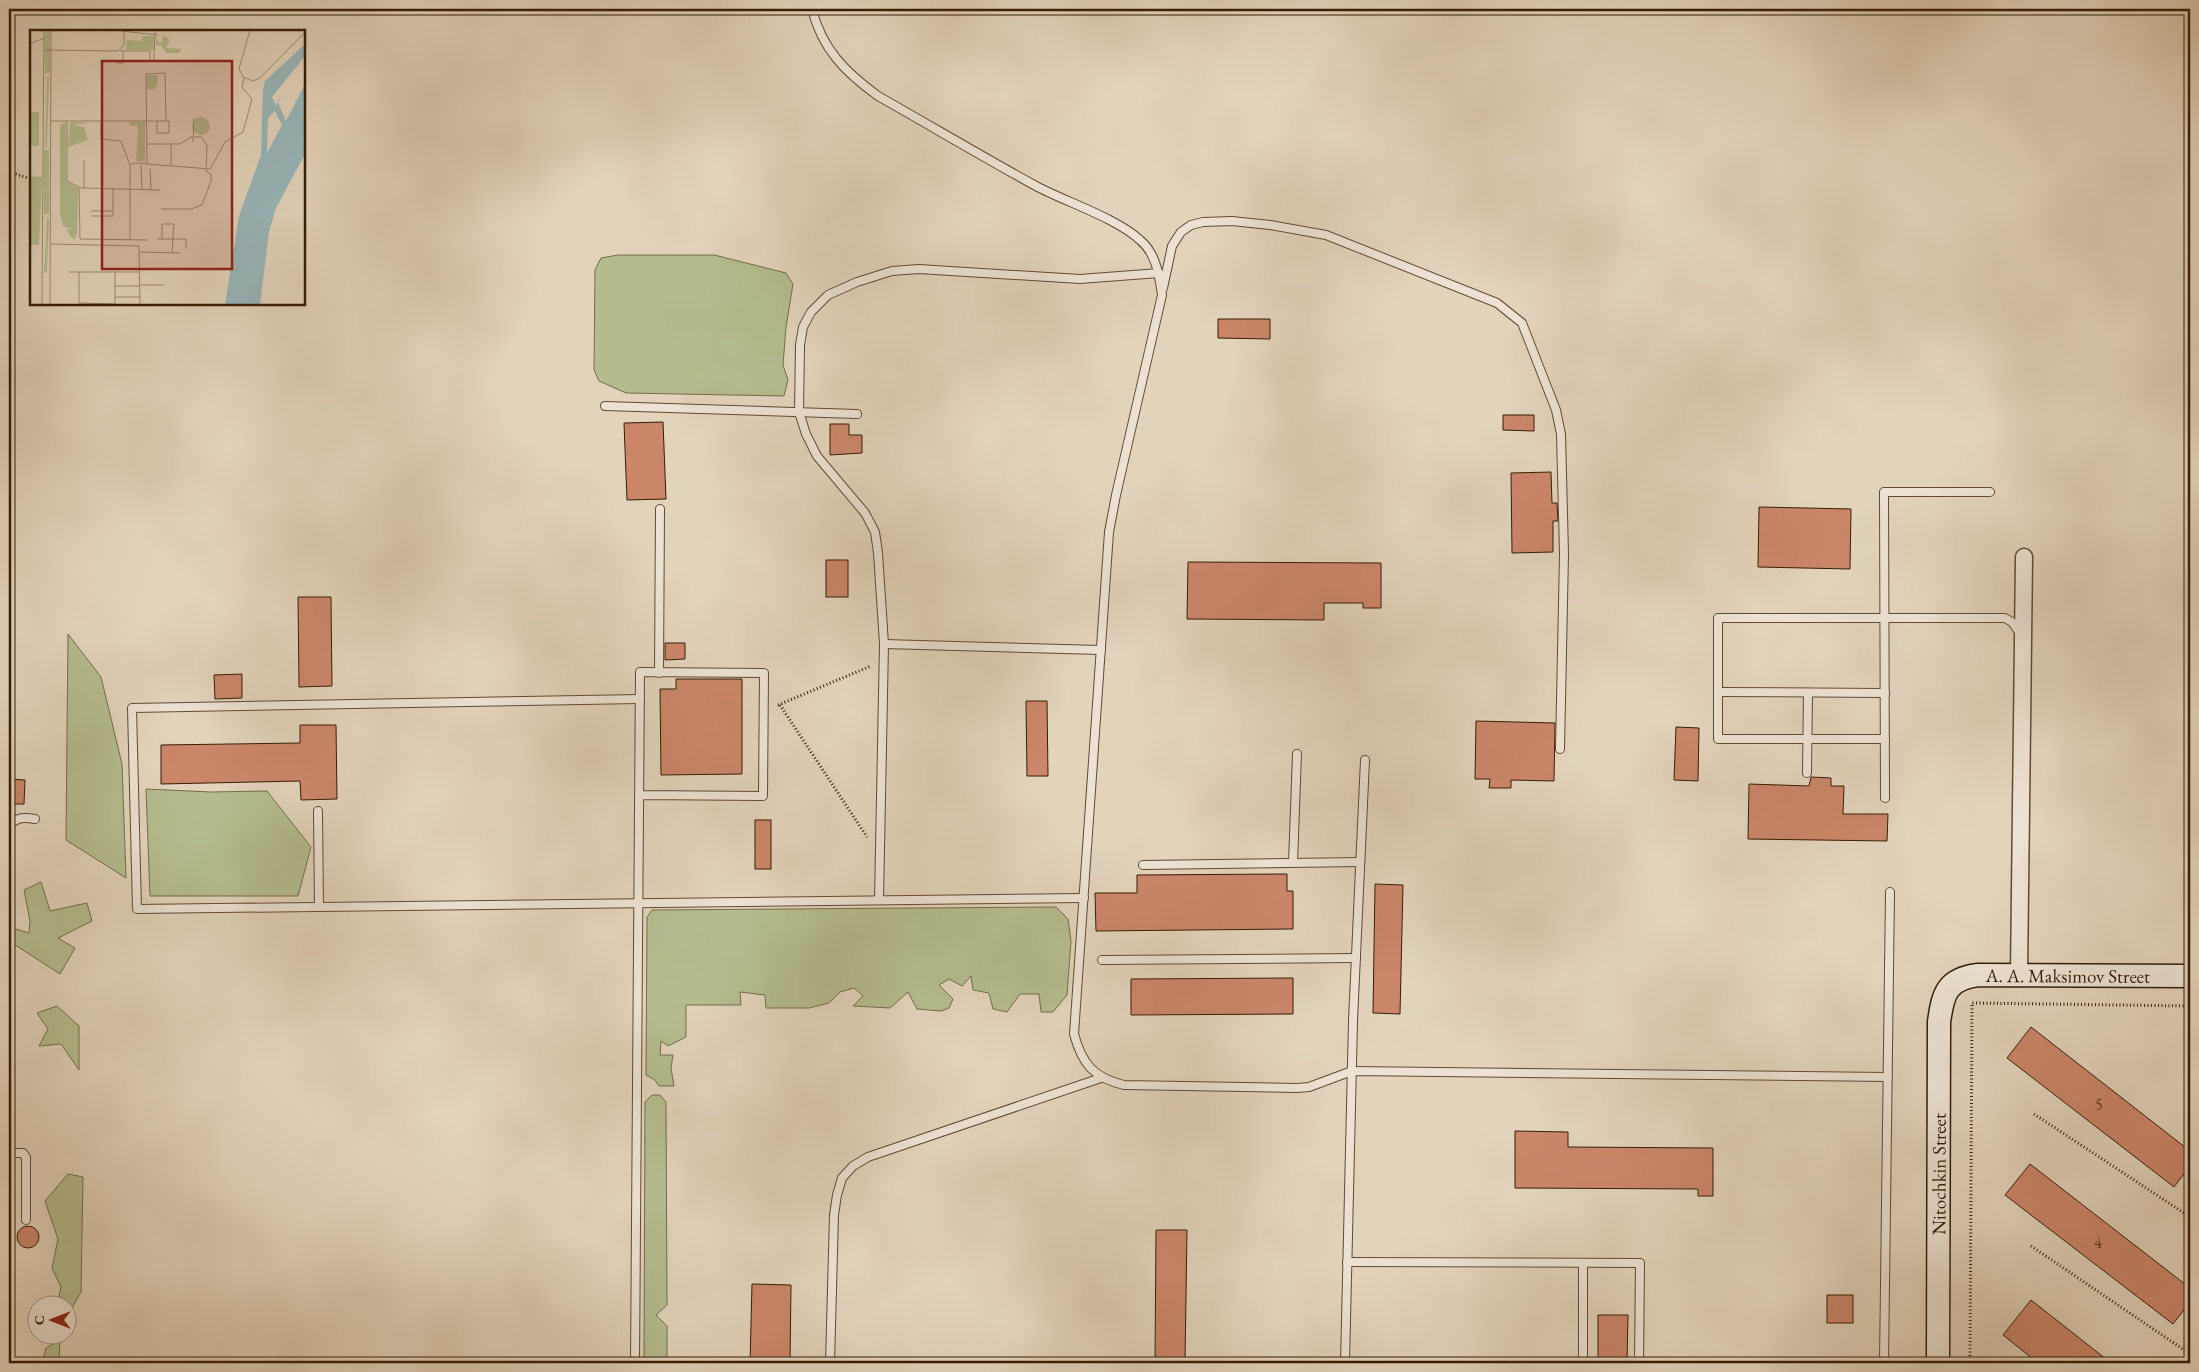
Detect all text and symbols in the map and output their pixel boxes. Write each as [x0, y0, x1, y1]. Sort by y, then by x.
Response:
inset map [30, 30, 305, 305]
street label: A. A. Maksimov Street [1984, 963, 2150, 988]
house number: 5 [2095, 1094, 2103, 1115]
street label: Nitochkin Street [1926, 1113, 1951, 1235]
house number: 4 [2094, 1232, 2102, 1253]
north arrow [28, 1294, 78, 1344]
text: С [30, 1315, 48, 1325]

